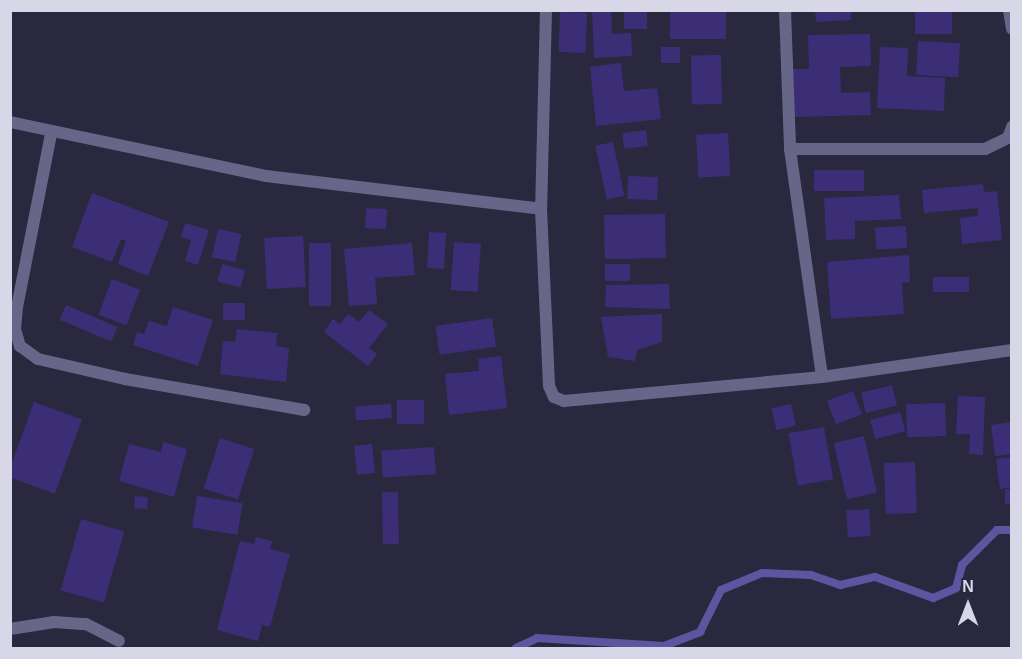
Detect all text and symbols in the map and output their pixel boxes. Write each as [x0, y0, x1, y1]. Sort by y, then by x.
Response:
north arrow [938, 575, 998, 635]
text: N [962, 578, 974, 595]

